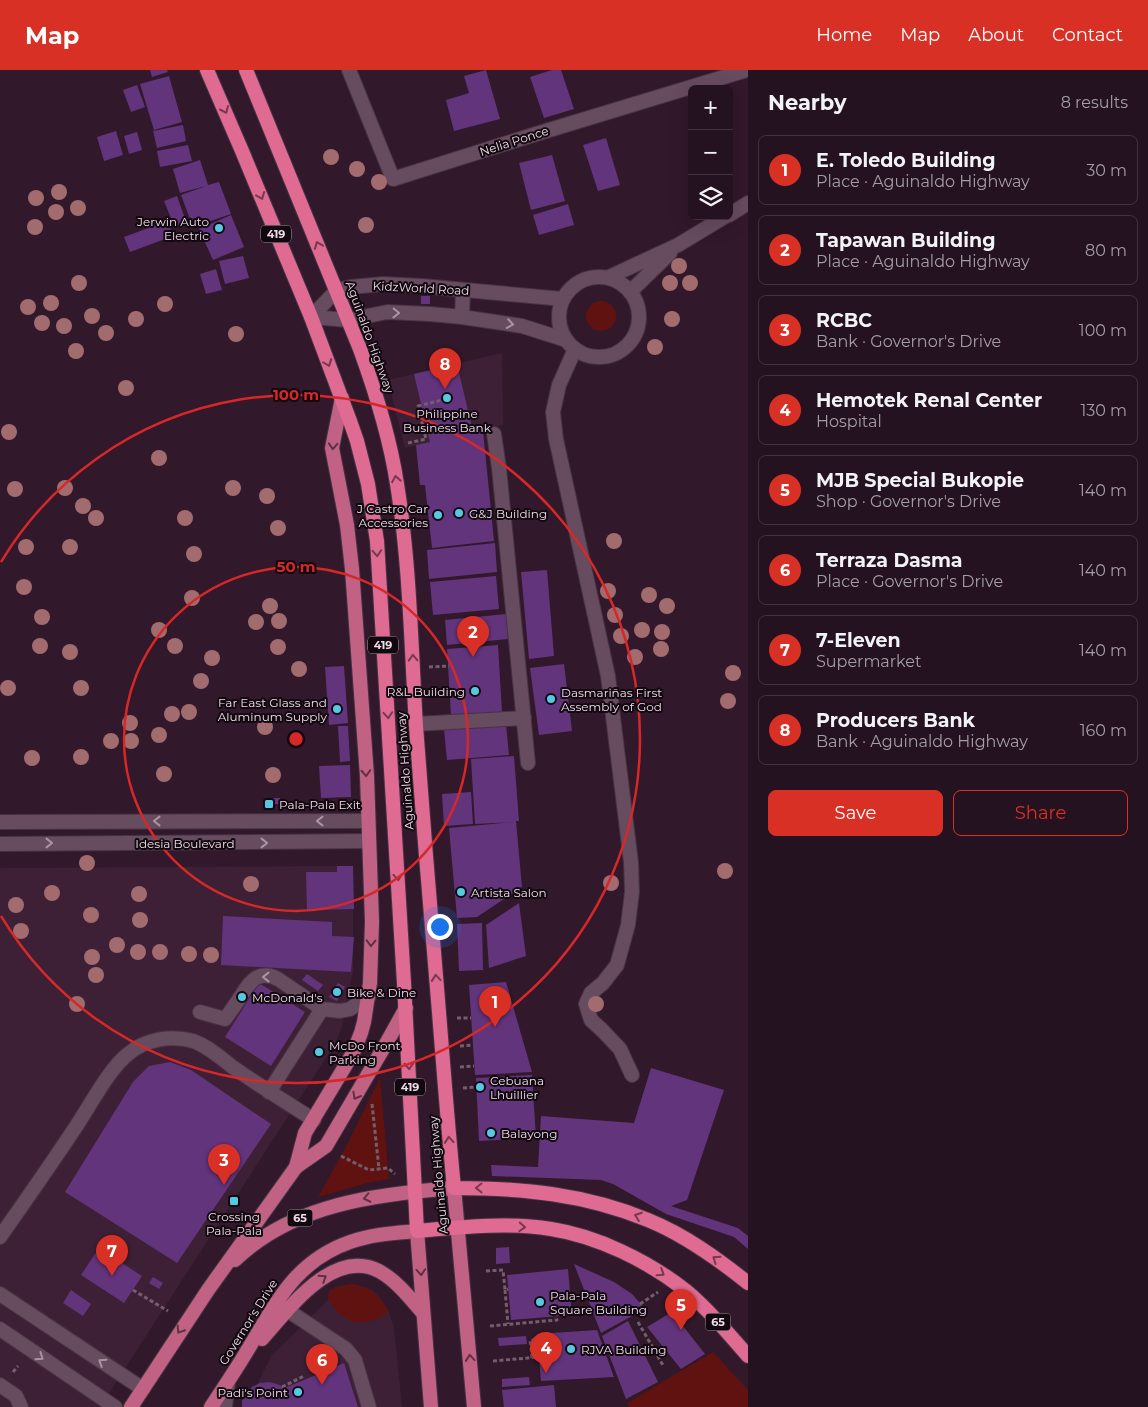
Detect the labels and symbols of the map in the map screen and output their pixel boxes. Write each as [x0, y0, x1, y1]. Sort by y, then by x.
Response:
one-way arrow [218, 105, 229, 114]
street label: Nelia Ponce [478, 123, 550, 159]
one-way arrow [255, 191, 265, 200]
place label: Jerwin Auto Electric [136, 214, 209, 243]
marker: Jerwin Auto Electric [213, 222, 225, 234]
road number: 419 [261, 226, 291, 242]
one-way arrow [314, 241, 325, 250]
street label: KidzWorld Road [372, 278, 470, 298]
street label: Aguinaldo Highway [343, 279, 397, 396]
one-way arrow [393, 307, 401, 318]
one-way arrow [506, 318, 514, 329]
pin: 8 [429, 348, 461, 389]
one-way arrow [322, 358, 332, 367]
text: 100 m [273, 385, 319, 404]
marker: Philippine Business Bank [441, 392, 453, 404]
place label: Philippine Business Bank [403, 406, 492, 435]
one-way arrow [328, 443, 339, 451]
one-way arrow [392, 474, 402, 483]
place label: J Castro Car Accessories [356, 501, 428, 530]
place label: G&J Building [469, 506, 547, 521]
marker: G&J Building [453, 507, 465, 519]
marker: J Castro Car Accessories [432, 509, 444, 521]
one-way arrow [372, 549, 383, 557]
text: 50 m [276, 557, 316, 576]
pin: 2 [457, 616, 489, 657]
road number: 419 [368, 636, 398, 654]
one-way arrow [408, 653, 419, 661]
place label: R&L Building [387, 684, 465, 699]
marker: R&L Building [469, 685, 481, 697]
place label: Dasmariñas First Assembly of God [561, 685, 662, 714]
marker: Dasmariñas First Assembly of God [545, 693, 557, 705]
place label: Far East Glass and Aluminum Supply [218, 695, 327, 724]
marker: Far East Glass and Aluminum Supply [331, 703, 343, 715]
one-way arrow [382, 711, 393, 719]
street label: Aguinaldo Highway [393, 711, 417, 830]
centre of rings [287, 730, 305, 748]
one-way arrow [361, 770, 372, 778]
place label: Pala-Pala Exit [279, 797, 361, 812]
marker: Pala-Pala Exit [263, 798, 275, 810]
one-way arrow [153, 816, 160, 826]
one-way arrow [315, 816, 323, 826]
street label: Idesia Boulevard [135, 836, 235, 851]
one-way arrow [45, 838, 53, 849]
one-way arrow [260, 838, 268, 848]
one-way arrow [392, 874, 403, 882]
place label: Artista Salon [471, 885, 547, 900]
marker: Artista Salon [455, 886, 467, 898]
your location [427, 914, 453, 940]
one-way arrow [366, 939, 377, 947]
one-way arrow [262, 972, 270, 982]
one-way arrow [431, 974, 442, 982]
place label: Bike & Dine [347, 985, 416, 1000]
marker: Bike & Dine [331, 986, 343, 998]
pin: 1 [479, 986, 511, 1027]
place label: McDonald's [252, 990, 323, 1005]
marker: McDonald's [236, 991, 248, 1003]
place label: McDo Front Parking [329, 1038, 401, 1067]
marker: McDo Front Parking [313, 1046, 325, 1058]
one-way arrow [403, 1063, 414, 1071]
place label: Cebuana Lhuillier [490, 1073, 544, 1102]
road number: 419 [395, 1079, 425, 1096]
marker: Cebuana Lhuillier [474, 1081, 486, 1093]
one-way arrow [352, 1091, 362, 1100]
street label: Aguinaldo Highway [425, 1115, 451, 1235]
place label: Balayong [501, 1126, 557, 1141]
marker: Balayong [485, 1127, 497, 1139]
one-way arrow [444, 1136, 455, 1144]
pin: 3 [208, 1144, 240, 1185]
one-way arrow [474, 1183, 482, 1193]
one-way arrow [362, 1192, 371, 1203]
marker: Crossing Pala-Pala [228, 1195, 240, 1207]
place label: Crossing Pala-Pala [206, 1209, 262, 1238]
road number: 65 [288, 1210, 312, 1226]
one-way arrow [634, 1212, 643, 1222]
one-way arrow [518, 1221, 526, 1232]
pin: 7 [96, 1235, 128, 1276]
one-way arrow [712, 1256, 722, 1265]
one-way arrow [655, 1267, 665, 1276]
one-way arrow [415, 1268, 426, 1276]
one-way arrow [317, 1275, 327, 1284]
street label: Governor's Drive [216, 1276, 280, 1368]
place label: Pala-Pala Square Building [550, 1288, 647, 1317]
pin: 5 [665, 1289, 697, 1330]
marker: Pala-Pala Square Building [534, 1296, 546, 1308]
road number: 65 [706, 1314, 730, 1330]
one-way arrow [177, 1325, 187, 1334]
pin: 4 [530, 1332, 562, 1373]
place label: RJVA Building [581, 1342, 667, 1357]
marker: RJVA Building [565, 1343, 577, 1355]
pin: 6 [306, 1344, 338, 1385]
one-way arrow [35, 1351, 44, 1360]
one-way arrow [465, 1354, 476, 1362]
one-way arrow [99, 1359, 108, 1368]
place label: Padi's Point [217, 1385, 288, 1400]
marker: Padi's Point [292, 1386, 304, 1398]

